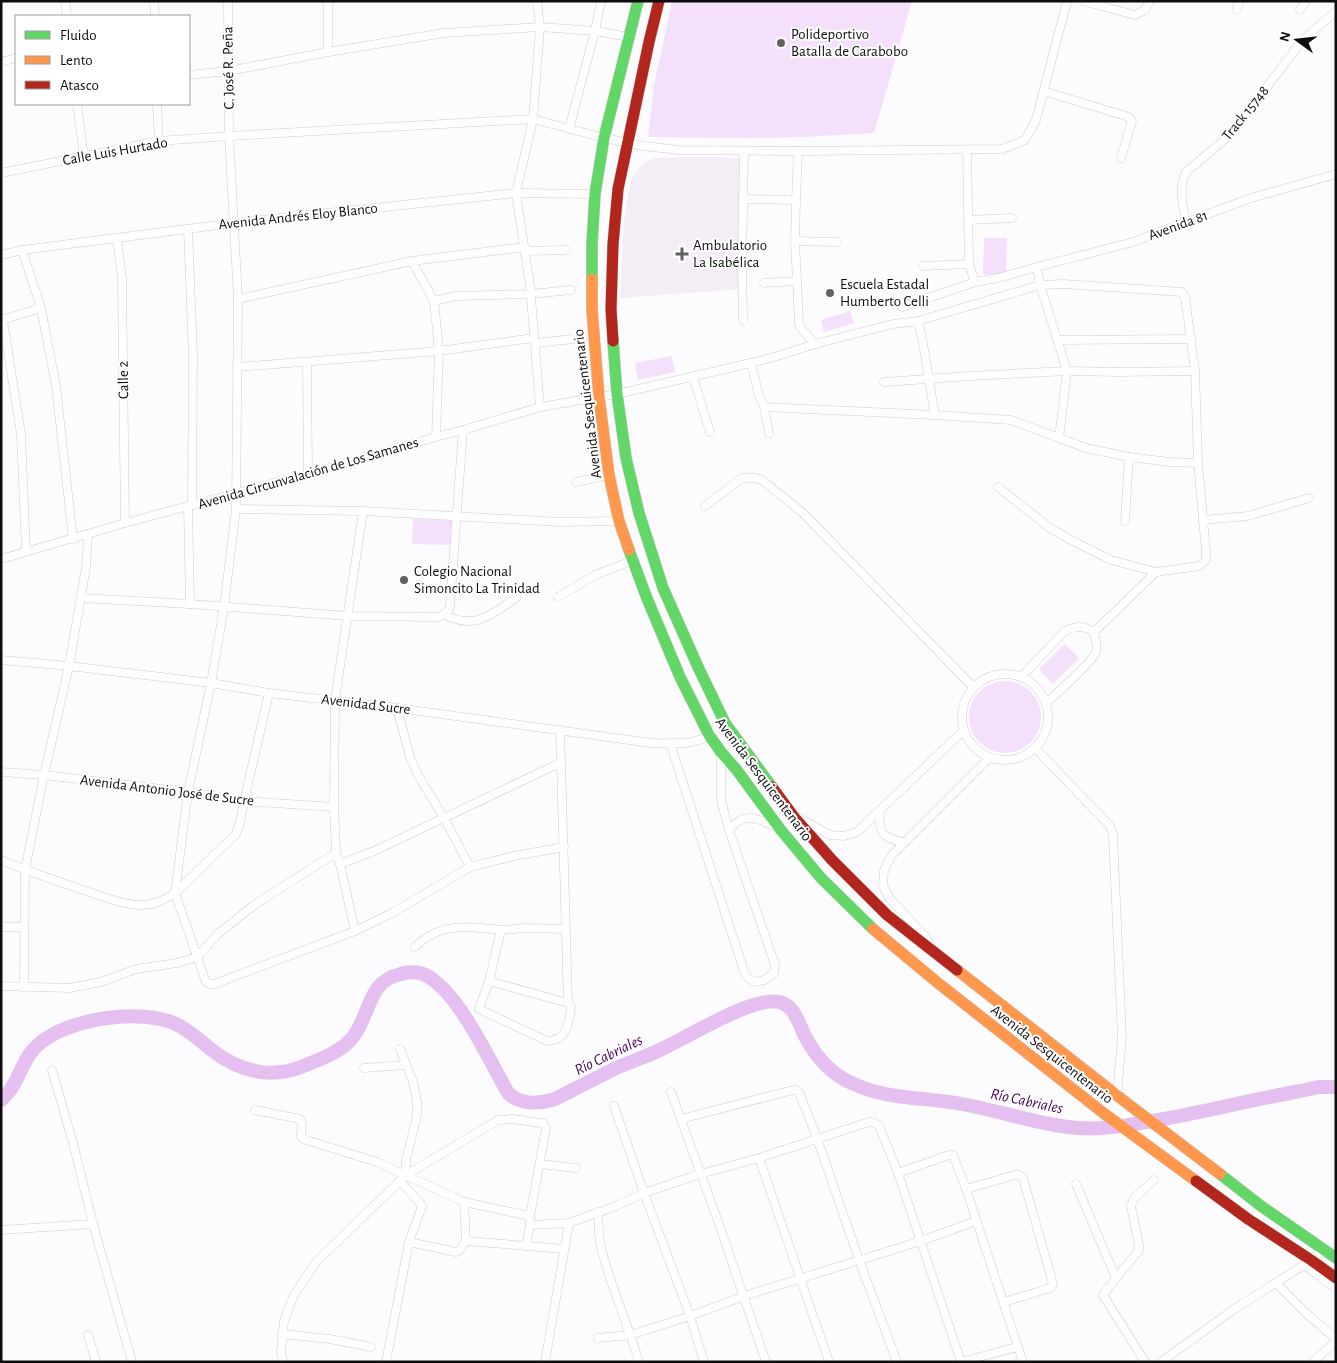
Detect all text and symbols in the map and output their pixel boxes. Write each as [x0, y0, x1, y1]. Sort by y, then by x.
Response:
legend [15, 15, 190, 105]
north arrow [1272, 15, 1322, 65]
street label: C. José R. Peña [220, 26, 237, 110]
place label: Polideportivo Batalla de Carabobo [791, 27, 908, 59]
text: Fluido [60, 28, 97, 43]
text: N [1277, 30, 1293, 43]
marker: Polideportivo Batalla de Carabobo [775, 37, 787, 49]
text: Lento [60, 53, 93, 68]
text: Atasco [60, 78, 99, 93]
street label: Track 15748 [1219, 83, 1272, 143]
street label: Calle Luis Hurtado [61, 135, 169, 168]
street label: Avenida Andrés Eloy Blanco [218, 201, 378, 232]
street label: Avenida 81 [1146, 208, 1210, 243]
place label: Ambulatorio La Isabélica [693, 238, 767, 270]
marker: Ambulatorio La Isabélica [675, 247, 689, 261]
place label: Escuela Estadal Humberto Celli [840, 277, 929, 309]
marker: Escuela Estadal Humberto Celli [824, 287, 836, 299]
street label: Avenida Sesquicentenario [571, 328, 604, 480]
street label: Calle 2 [116, 361, 131, 399]
street label: Avenida Circunvalación de Los Samanes [196, 435, 420, 512]
place label: Colegio Nacional Simoncito La Trinidad [414, 564, 540, 596]
marker: Colegio Nacional Simoncito La Trinidad [398, 574, 410, 586]
street label: Avenidad Sucre [320, 692, 412, 717]
street label: Avenida Sesquicentenario [712, 715, 815, 844]
street label: Avenida Antonio José de Sucre [79, 772, 255, 809]
street label: Avenida Sesquicentenario [988, 1002, 1116, 1107]
water label: Río Cabriales [572, 1032, 645, 1078]
water label: Río Cabriales [989, 1086, 1064, 1116]

